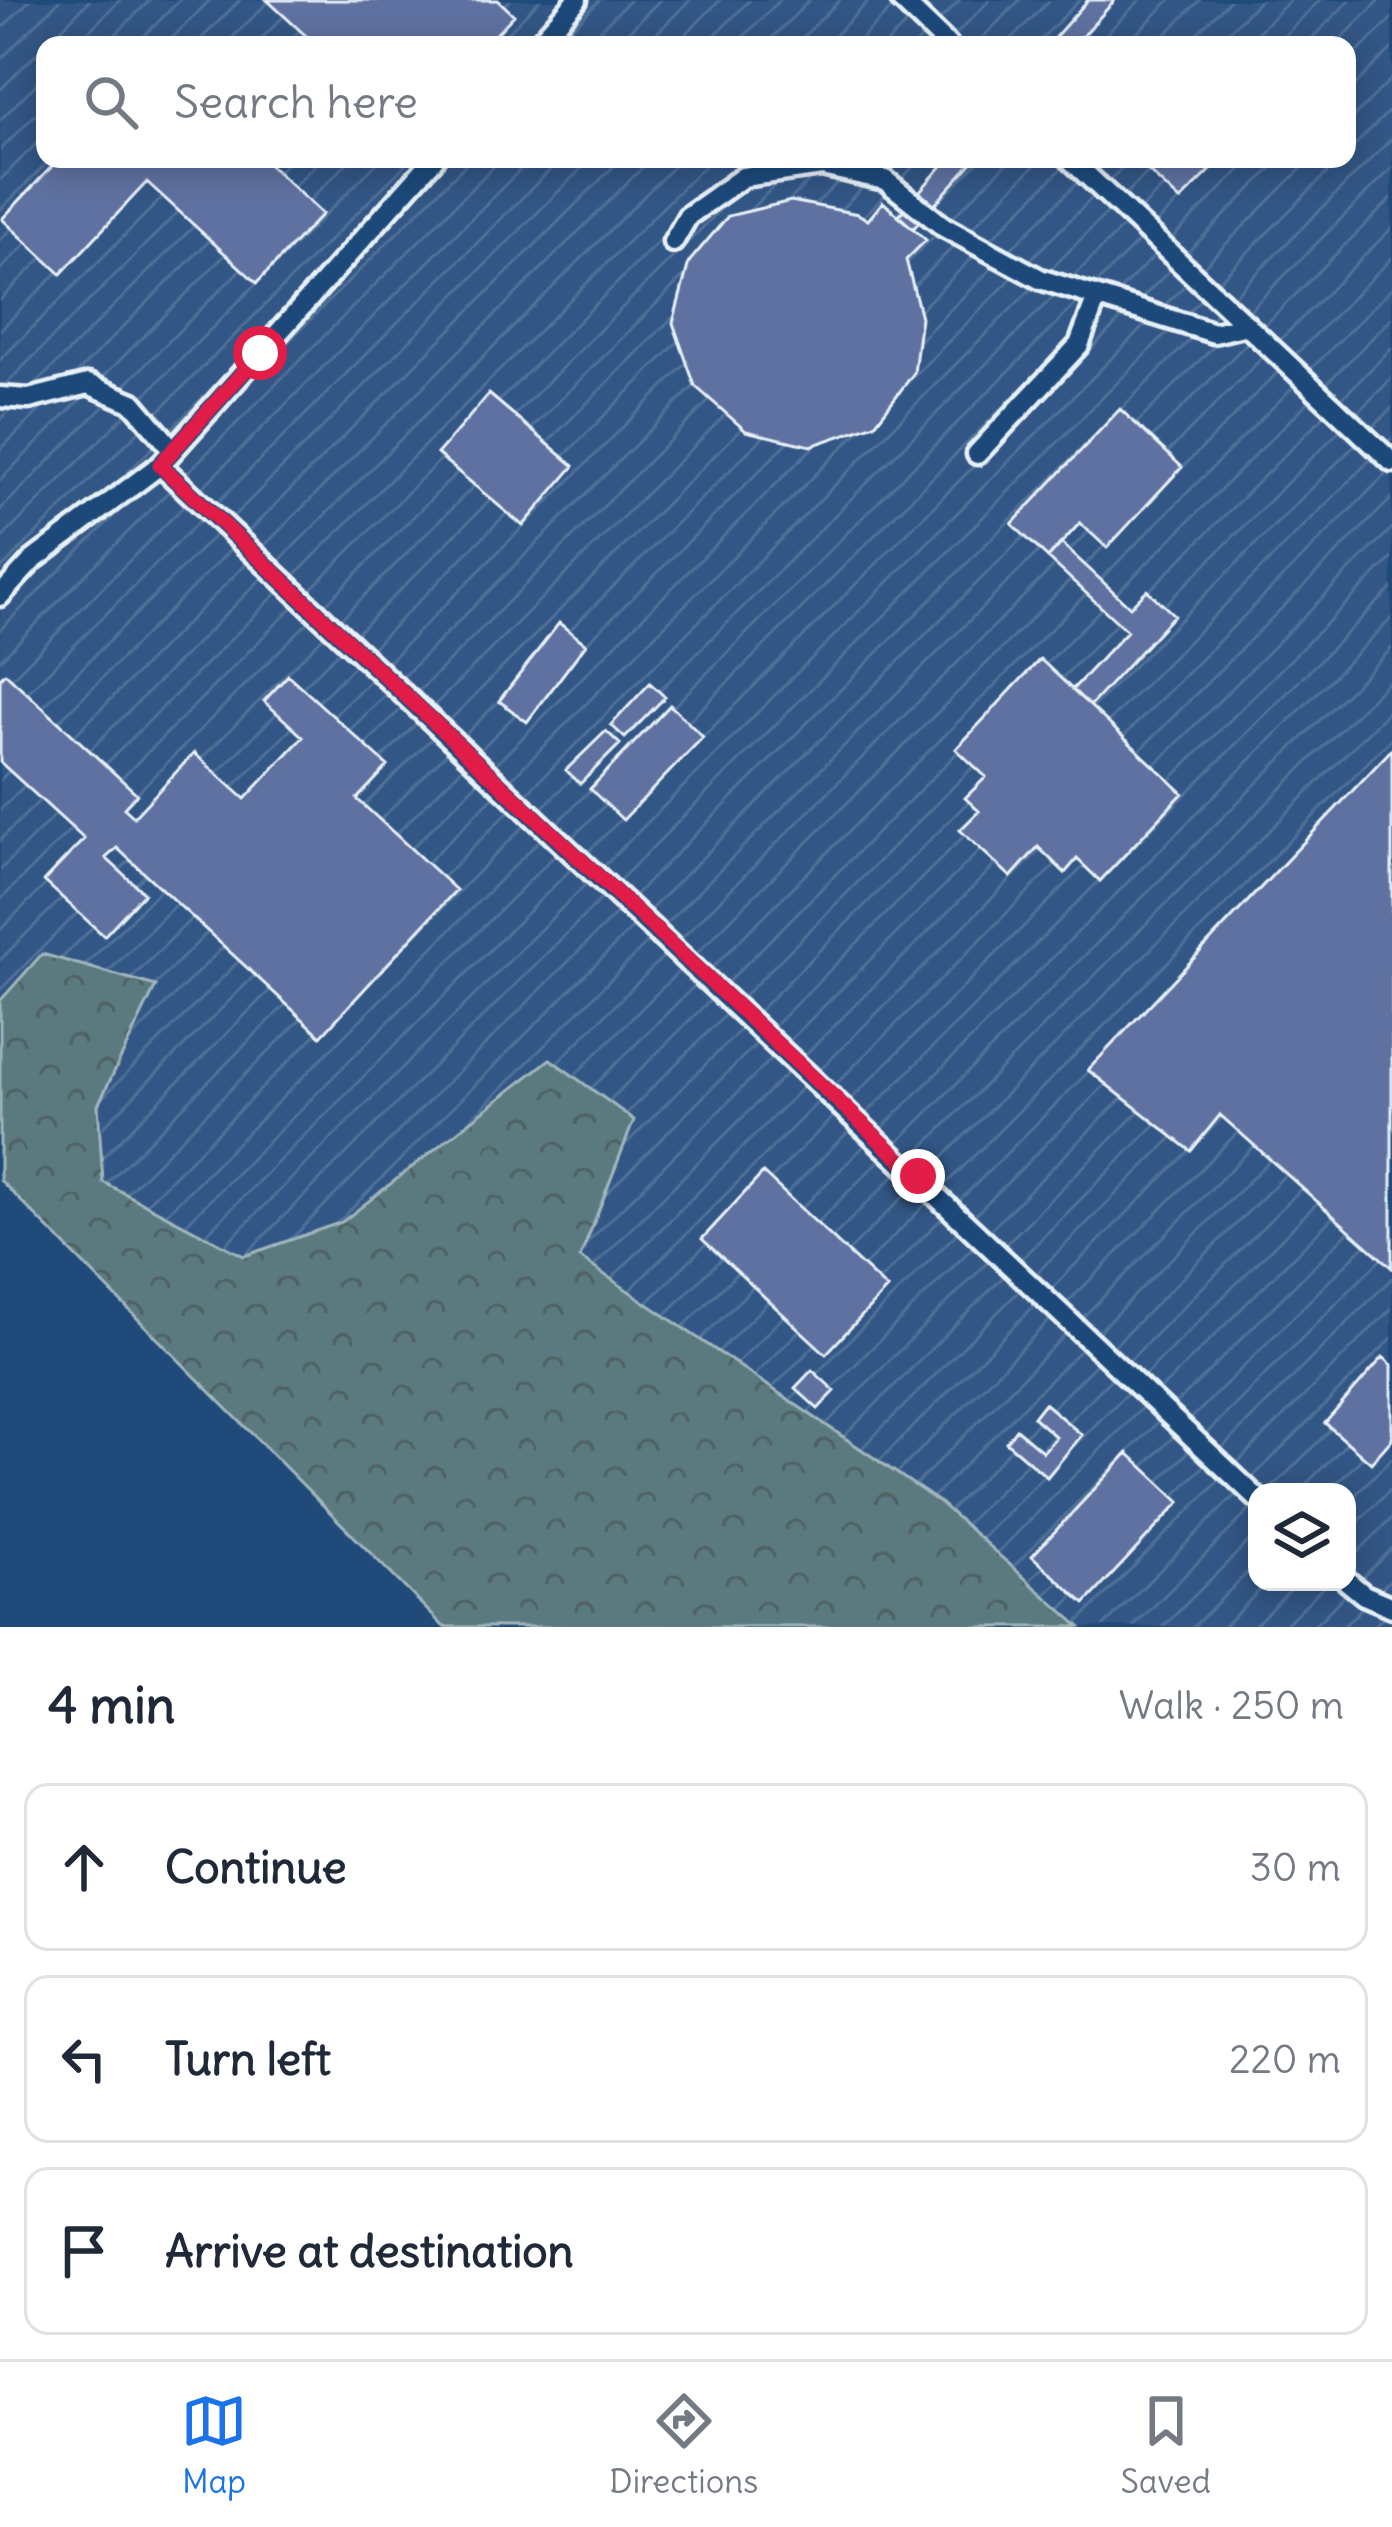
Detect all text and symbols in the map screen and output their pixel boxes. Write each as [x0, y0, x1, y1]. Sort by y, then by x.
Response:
search box [36, 36, 1356, 168]
icon: search [78, 69, 144, 135]
text: Search here [174, 74, 418, 130]
route start [233, 326, 287, 380]
route end [891, 1149, 945, 1203]
map controls [1248, 1483, 1356, 1591]
button: layers [1248, 1483, 1356, 1591]
text: 4 min [48, 1673, 175, 1737]
text: Walk · 250 m [1119, 1681, 1344, 1730]
icon: ahead [51, 1834, 117, 1900]
text: Continue [165, 1839, 347, 1895]
text: 30 m [1250, 1843, 1341, 1892]
icon: left [51, 2026, 117, 2092]
text: Turn left [165, 2031, 331, 2087]
text: 220 m [1229, 2035, 1341, 2084]
icon: arrive [51, 2218, 117, 2284]
text: Arrive at destination [165, 2223, 574, 2279]
tab: Map [181, 2388, 247, 2502]
tab: Directions [609, 2388, 758, 2502]
tab: Saved [1121, 2388, 1211, 2502]

